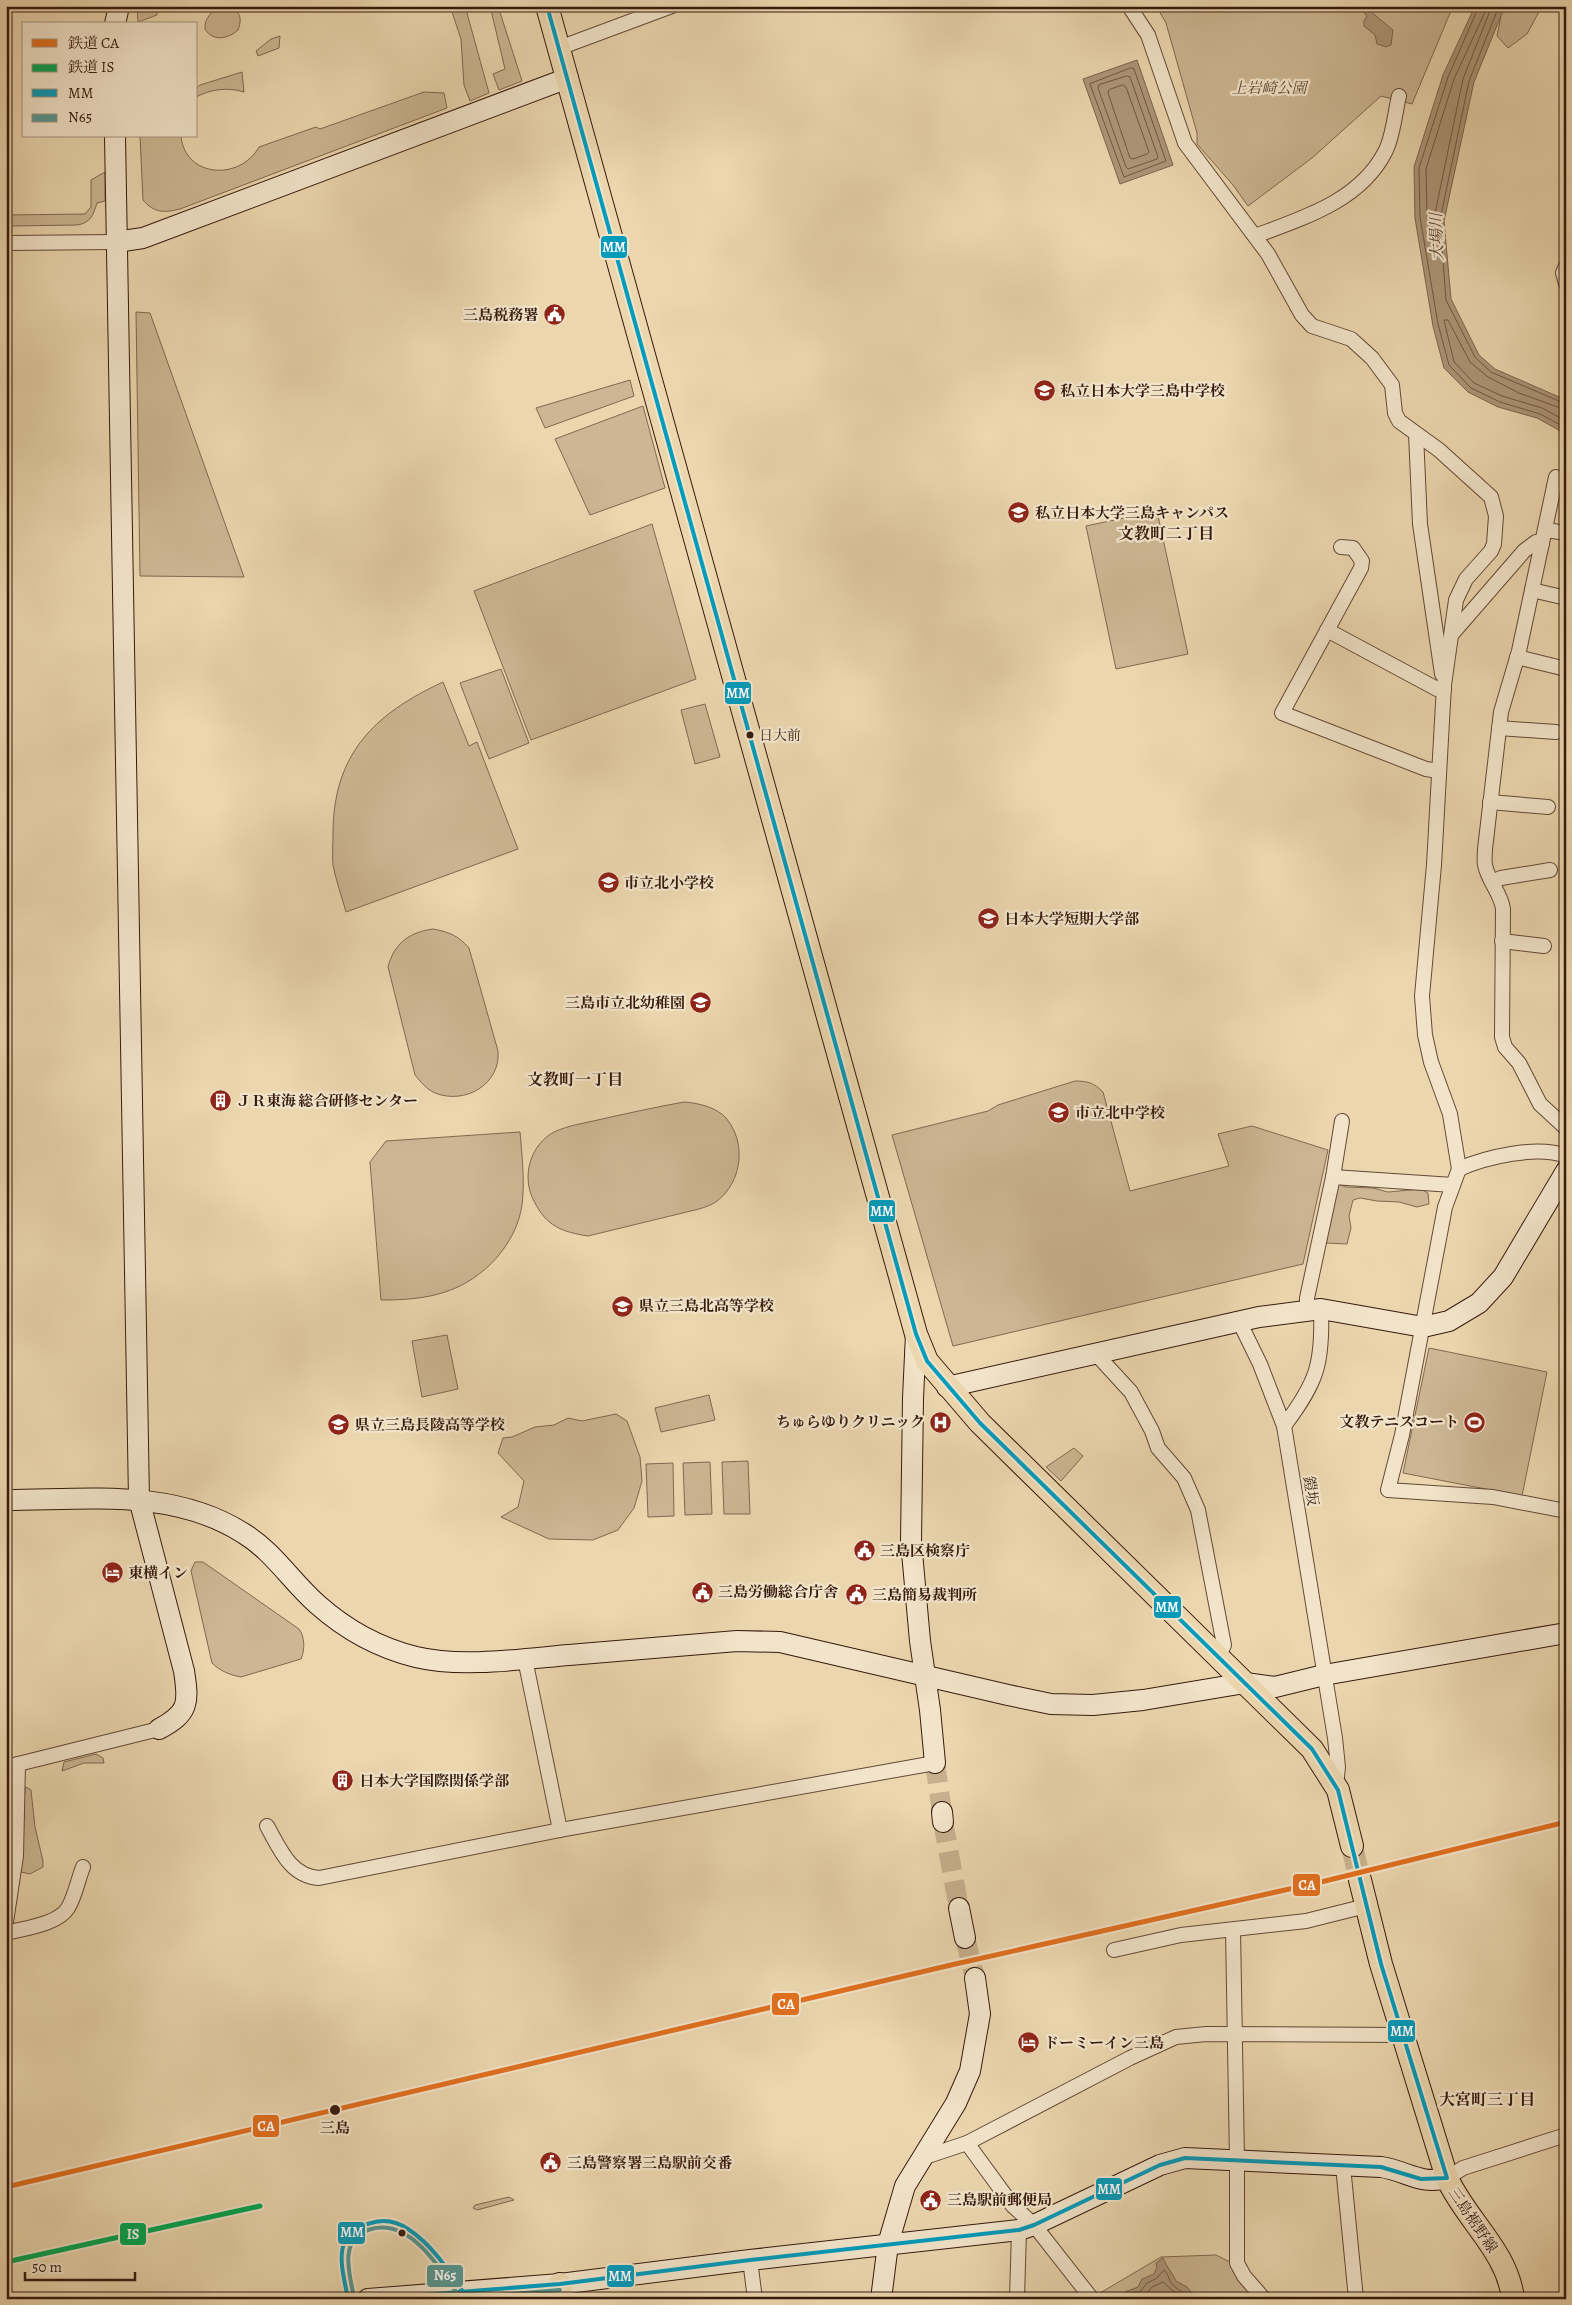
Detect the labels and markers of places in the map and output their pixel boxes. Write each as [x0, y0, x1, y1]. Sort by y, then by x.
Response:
public building icon: 三島税務署 [542, 303, 566, 327]
place label: 三島税務署 [463, 305, 538, 325]
school or university icon: 私立日本大学三島中学校 [1032, 379, 1056, 403]
place label: 私立日本大学三島中学校 [1060, 381, 1225, 401]
school or university icon: 私立日本大学三島キャンパス [1007, 501, 1031, 525]
place label: 私立日本大学三島キャンパス [1035, 503, 1229, 523]
place label: 日大前 [759, 726, 801, 745]
marker: 日大前 [745, 730, 755, 740]
school or university icon: 市立北小学校 [596, 871, 620, 895]
place label: 市立北小学校 [624, 873, 714, 893]
school or university icon: 日本大学短期大学部 [976, 907, 1000, 931]
place label: 日本大学短期大学部 [1004, 909, 1140, 929]
school or university icon: 三島市立北幼稚園 [689, 991, 713, 1015]
place label: 三島市立北幼稚園 [565, 993, 685, 1013]
building icon: ＪＲ東海 総合研修センター [208, 1089, 232, 1113]
place label: ＪＲ東海 総合研修センター [236, 1091, 418, 1111]
school or university icon: 市立北中学校 [1047, 1101, 1071, 1125]
place label: 市立北中学校 [1075, 1103, 1165, 1123]
school or university icon: 県立三島北高等学校 [611, 1294, 635, 1318]
place label: 県立三島北高等学校 [639, 1296, 774, 1316]
hospital icon: ちゅらゆりクリニック [929, 1410, 953, 1434]
sports icon: 文教テニスコート [1463, 1410, 1487, 1434]
place label: ちゅらゆりクリニック [776, 1412, 925, 1432]
place label: 文教テニスコート [1340, 1412, 1459, 1432]
school or university icon: 県立三島長陵高等学校 [327, 1413, 351, 1437]
place label: 県立三島長陵高等学校 [355, 1415, 505, 1435]
public building icon: 三島区検察庁 [852, 1539, 876, 1563]
place label: 三島区検察庁 [880, 1541, 970, 1561]
hotel icon: 東横イン [100, 1561, 124, 1585]
place label: 東横イン [128, 1563, 188, 1583]
public building icon: 三島労働総合庁舎 [690, 1580, 714, 1604]
place label: 三島労働総合庁舎 [718, 1582, 839, 1602]
public building icon: 三島簡易裁判所 [844, 1583, 868, 1607]
place label: 三島簡易裁判所 [872, 1585, 977, 1605]
building icon: 日本大学国際関係学部 [331, 1769, 355, 1793]
place label: 日本大学国際関係学部 [359, 1771, 510, 1791]
hotel icon: ドーミーイン三島 [1016, 2031, 1040, 2055]
place label: ドーミーイン三島 [1044, 2033, 1164, 2053]
marker: 三島 [328, 2103, 342, 2117]
place label: 三島 [320, 2118, 350, 2138]
public building icon: 三島警察署三島駅前交番 [539, 2151, 563, 2175]
place label: 三島警察署三島駅前交番 [567, 2153, 733, 2173]
public building icon: 三島駅前郵便局 [919, 2188, 943, 2212]
place label: 三島駅前郵便局 [947, 2190, 1052, 2210]
unlabelled marker [397, 2228, 407, 2238]

